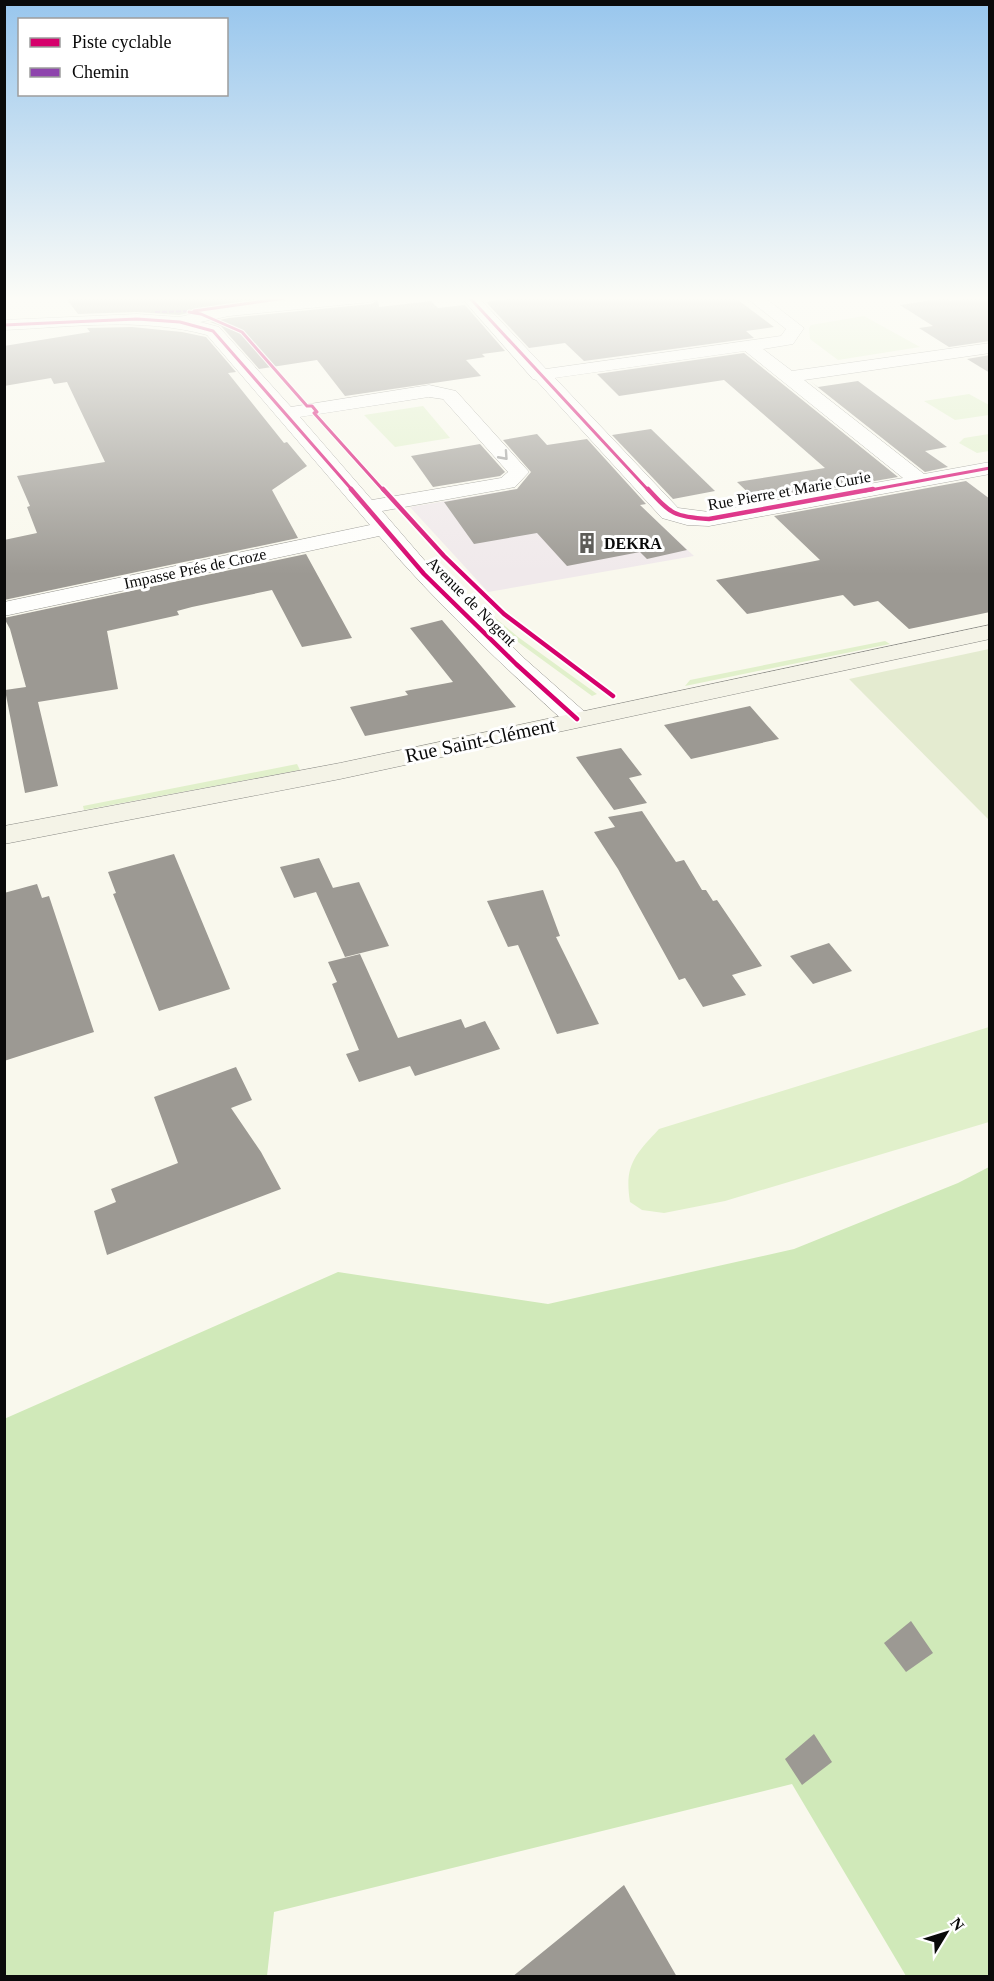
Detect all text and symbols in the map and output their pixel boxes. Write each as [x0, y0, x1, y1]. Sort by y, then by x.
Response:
legend [18, 18, 228, 96]
text: Piste cyclable [72, 32, 171, 52]
text: Chemin [72, 62, 129, 82]
one-way arrow [497, 449, 508, 460]
street label: Rue Pierre et Marie Curie [706, 468, 872, 513]
building icon: DEKRA [575, 531, 599, 555]
place label: DEKRA [604, 535, 662, 552]
street label: Impasse Prés de Croze [122, 545, 268, 593]
street label: Avenue de Nogent [423, 553, 520, 650]
street label: Rue Saint-Clément [403, 713, 557, 767]
north arrow [916, 1903, 976, 1963]
text: N [947, 1914, 968, 1934]

